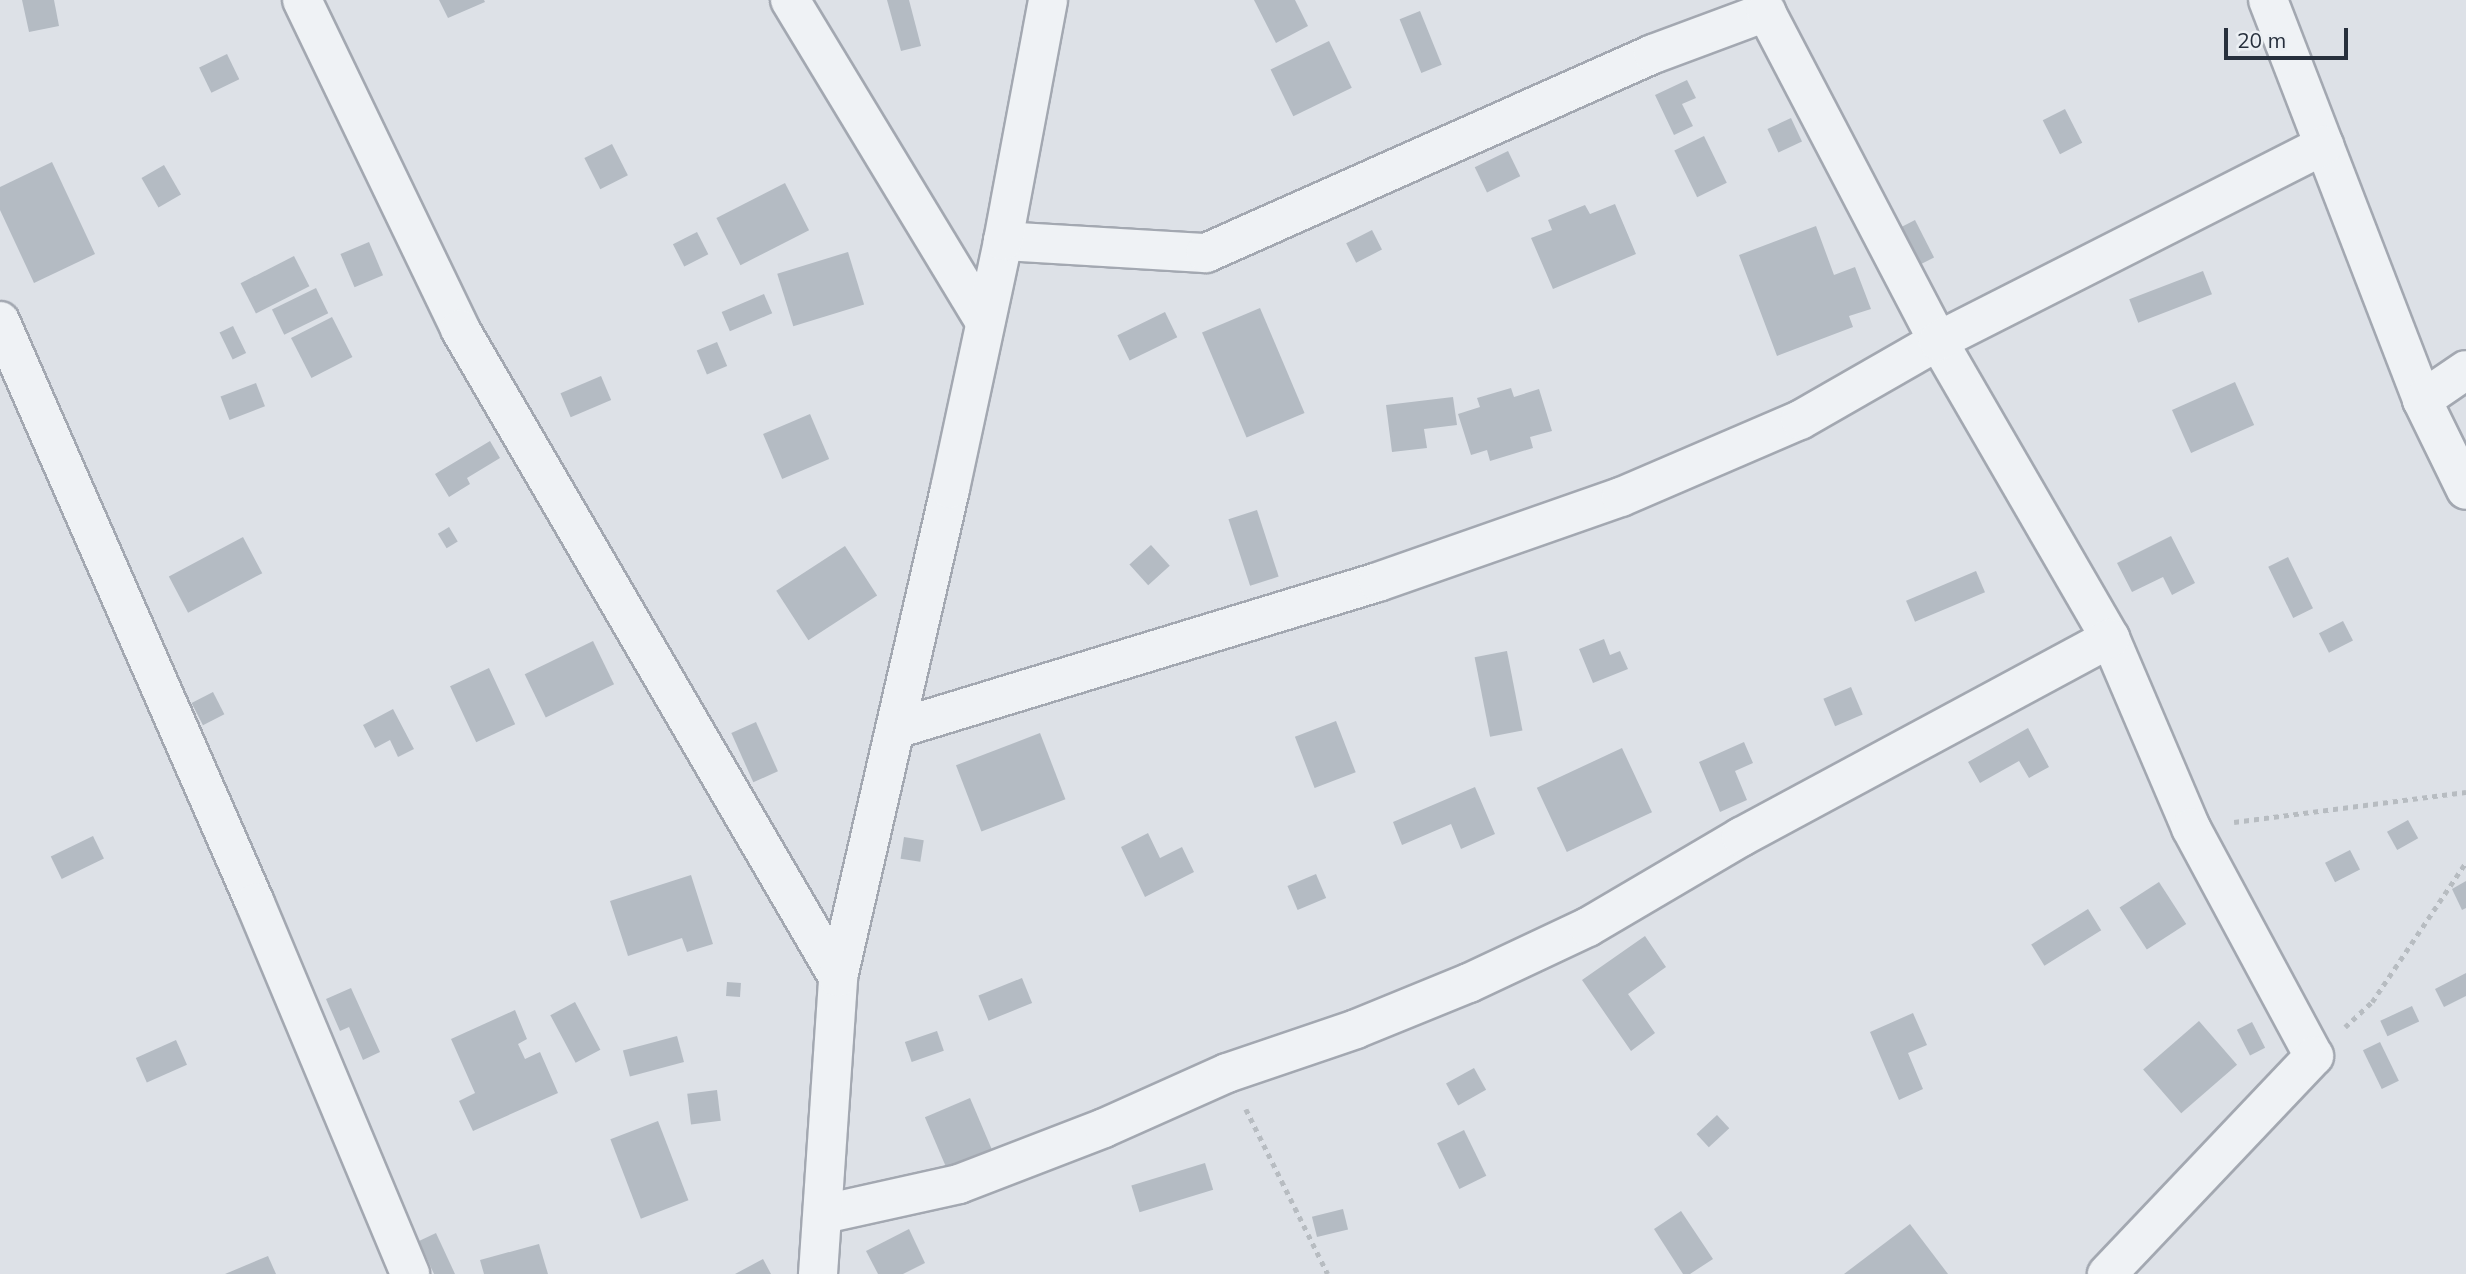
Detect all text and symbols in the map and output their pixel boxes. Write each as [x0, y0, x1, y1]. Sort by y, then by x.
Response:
scale bar [2228, 14, 2352, 58]
text: 20 m [2237, 27, 2286, 53]

